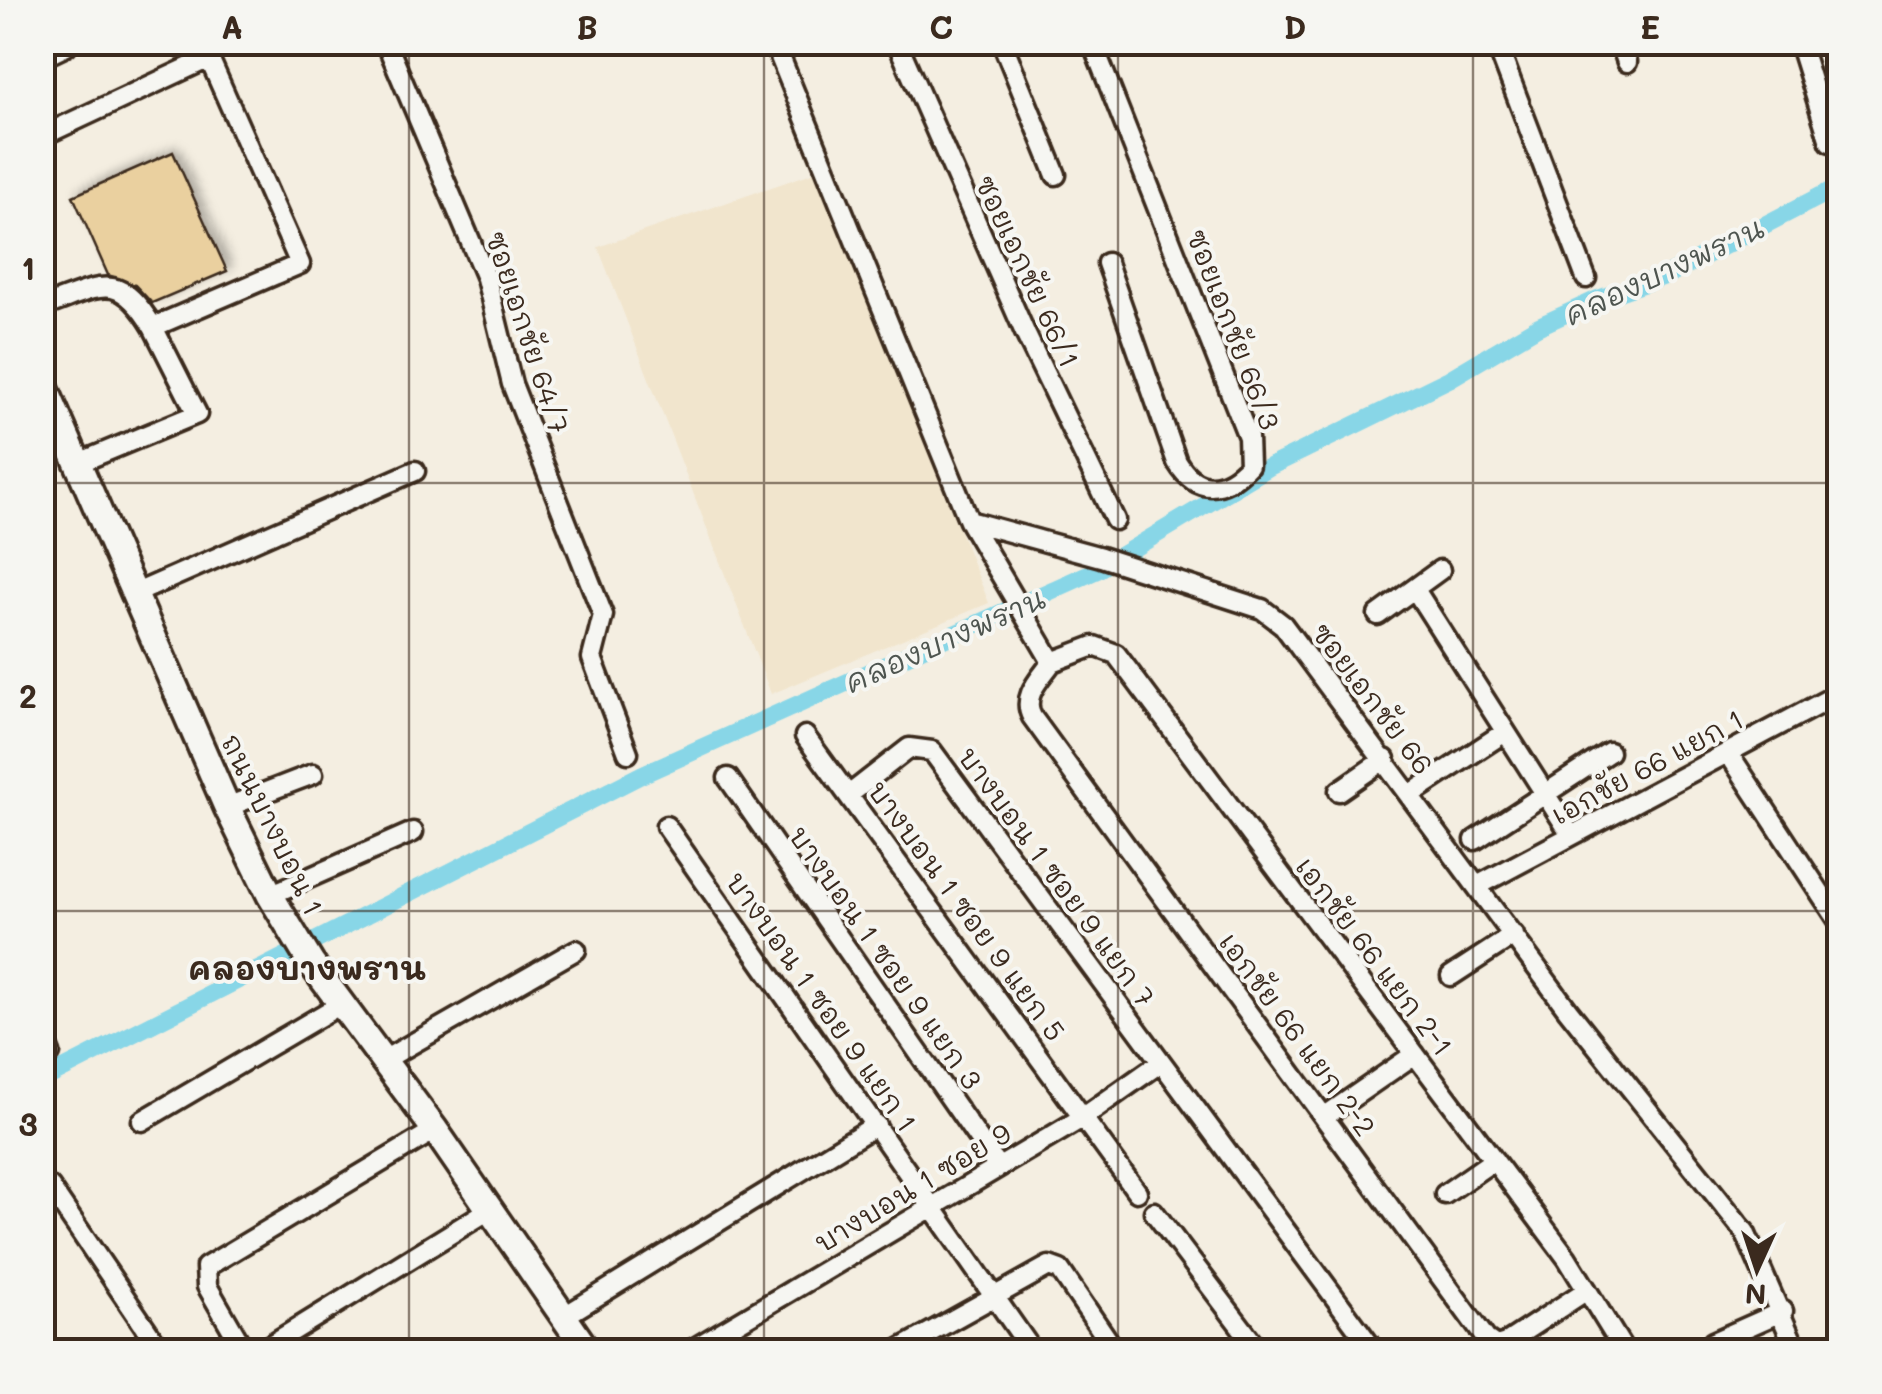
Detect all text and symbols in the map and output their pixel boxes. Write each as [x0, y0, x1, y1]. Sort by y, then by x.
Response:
text: A [221, 5, 243, 47]
text: B [576, 5, 598, 47]
text: C [929, 5, 953, 47]
text: D [1284, 5, 1306, 47]
text: E [1640, 5, 1660, 47]
street label: ซอยเอกชัย 66/1 [968, 169, 1089, 373]
water label: คลองบางพราน [1557, 206, 1771, 334]
street label: ซอยเอกชัย 66/3 [1179, 223, 1289, 434]
street label: ซอยเอกชัย 64/7 [478, 226, 578, 438]
text: 1 [21, 246, 35, 288]
water label: คลองบางพราน [838, 577, 1052, 701]
street label: ซอยเอกชัย 66 [1304, 615, 1442, 781]
text: 2 [19, 674, 37, 716]
street label: เอกชัย 66 แยก 1 [1545, 700, 1749, 832]
street label: ถนนบางบอน 1 [214, 727, 332, 921]
street label: บางบอน 1 ซอย 9 แยก 7 [951, 739, 1163, 1013]
street label: บางบอน 1 ซอย 9 แยก 5 [860, 773, 1074, 1047]
street label: บางบอน 1 ซอย 9 แยก 3 [781, 818, 991, 1096]
street label: เอกชัย 66 แยก 2-1 [1289, 849, 1462, 1062]
street label: บางบอน 1 ซอย 9 แยก 1 [718, 864, 926, 1138]
street label: เอกชัย 66 แยก 2-2 [1212, 925, 1384, 1143]
district label: คลองบางพราน [188, 946, 426, 988]
text: 3 [18, 1102, 38, 1144]
street label: บางบอน 1 ซอย 9 [807, 1114, 1017, 1260]
north arrow [1707, 1219, 1807, 1319]
text: N [1744, 1276, 1767, 1313]

